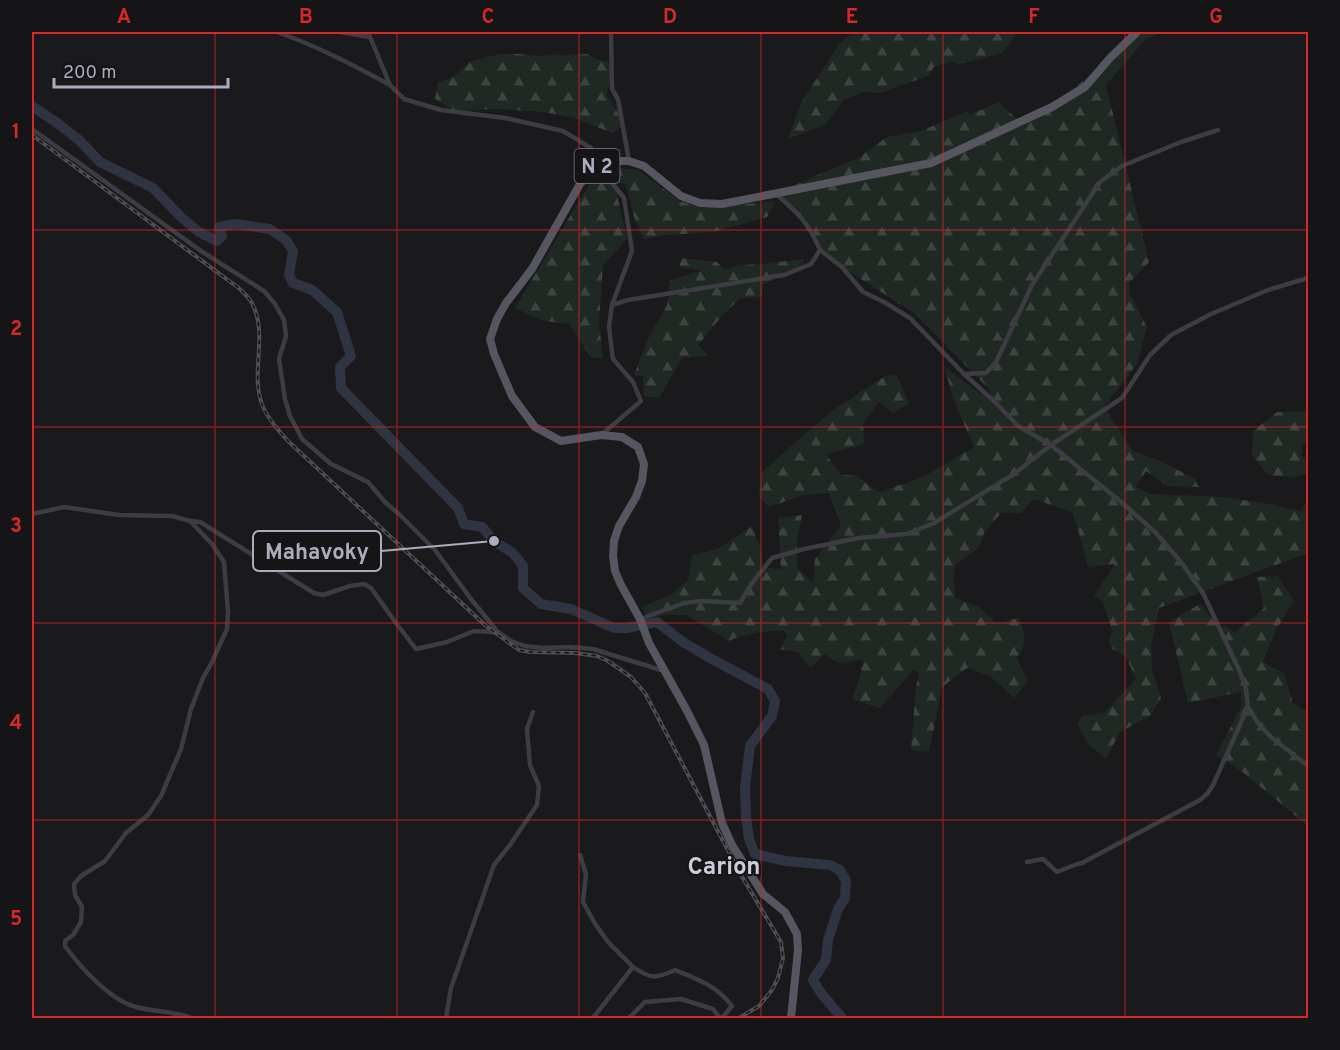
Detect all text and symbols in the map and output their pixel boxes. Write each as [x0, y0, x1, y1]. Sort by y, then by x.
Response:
text: A [117, 5, 131, 31]
text: B [299, 5, 313, 31]
text: C [482, 5, 494, 31]
text: D [663, 5, 677, 31]
text: E [846, 5, 858, 31]
text: F [1028, 5, 1040, 31]
text: G [1209, 5, 1223, 31]
scale bar [54, 51, 228, 89]
text: 200 m [63, 62, 116, 85]
text: 1 [12, 120, 20, 146]
road number: N 2 [574, 149, 620, 183]
text: 2 [10, 317, 22, 343]
text: 3 [10, 514, 22, 540]
callout: Mahavoky [253, 531, 381, 571]
text: Mahavoky [265, 540, 369, 567]
text: 4 [10, 711, 22, 737]
district label: Carion [687, 853, 761, 883]
text: 5 [10, 907, 22, 933]

